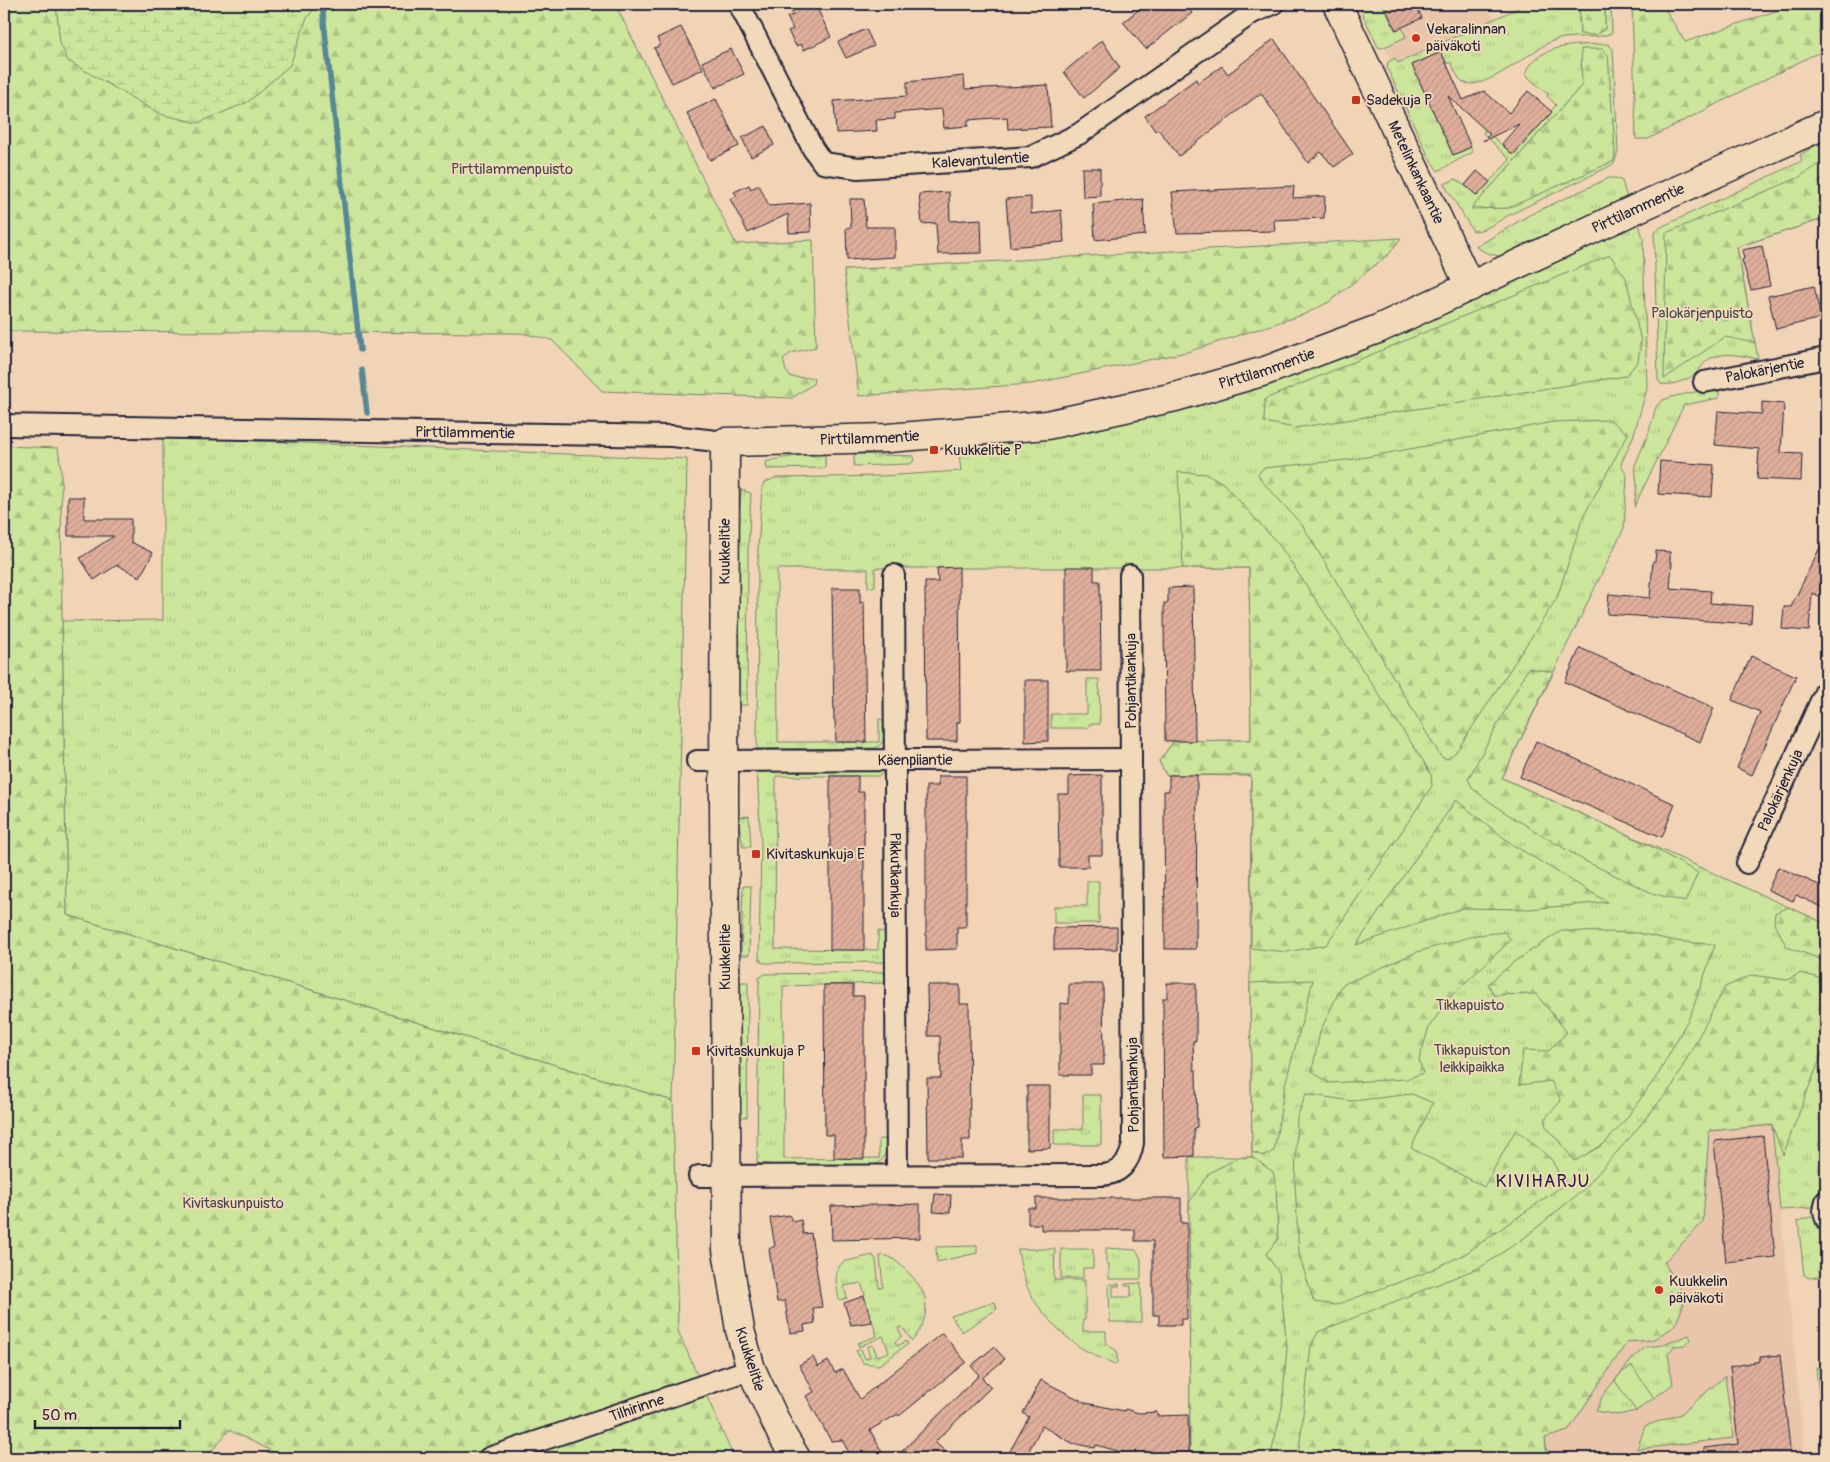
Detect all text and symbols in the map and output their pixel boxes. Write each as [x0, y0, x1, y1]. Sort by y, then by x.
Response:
place label: Vekaralinnan päiväkoti [1426, 20, 1506, 56]
marker: Vekaralinnan päiväkoti [1410, 32, 1422, 44]
place label: Sadekuja P [1366, 91, 1432, 110]
marker: Sadekuja P [1350, 94, 1362, 106]
street label: Metelinkankaantie [1383, 118, 1448, 228]
street label: Kalevantulentie [931, 148, 1030, 173]
park label: Pirttilammenpuisto [451, 160, 573, 179]
street label: Pirttilammentie [1589, 179, 1688, 238]
park label: Palokärjenpuisto [1651, 304, 1753, 323]
street label: Pirttilammentie [1217, 344, 1318, 394]
street label: Palokärjentie [1724, 353, 1807, 388]
street label: Pirttilammentie [415, 423, 516, 443]
street label: Pirttilammentie [819, 426, 921, 450]
place label: Kuukkelitie P [944, 441, 1022, 460]
marker: Kuukkelitie P [928, 444, 940, 456]
street label: Kuukkelitie [716, 518, 735, 585]
street label: Pohjantikankuja [1122, 633, 1141, 729]
street label: Palokärjenkuja [1754, 746, 1808, 835]
street label: Käenpiiantie [877, 751, 953, 770]
street label: Pikkutikankuja [885, 832, 905, 918]
place label: Kivitaskunkuja E [766, 845, 865, 864]
marker: Kivitaskunkuja E [750, 848, 762, 860]
street label: Kuukkelitie [716, 923, 735, 990]
park label: Tikkapuisto [1436, 996, 1504, 1015]
street label: Pohjantikankuja [1123, 1037, 1144, 1133]
park label: Tikkapuiston leikkipaikka [1434, 1041, 1510, 1077]
place label: Kivitaskunkuja P [706, 1042, 805, 1061]
marker: Kivitaskunkuja P [690, 1045, 702, 1057]
district label: KIVIHARJU [1496, 1170, 1590, 1193]
park label: Kivitaskunpuisto [182, 1194, 284, 1213]
place label: Kuukkelin päiväkoti [1669, 1272, 1728, 1308]
marker: Kuukkelin päiväkoti [1653, 1284, 1665, 1296]
street label: Kuukkelitie [730, 1325, 769, 1394]
street label: Tilhirinne [607, 1390, 667, 1426]
scale bar [35, 1397, 180, 1429]
text: 50 m [42, 1406, 77, 1425]

